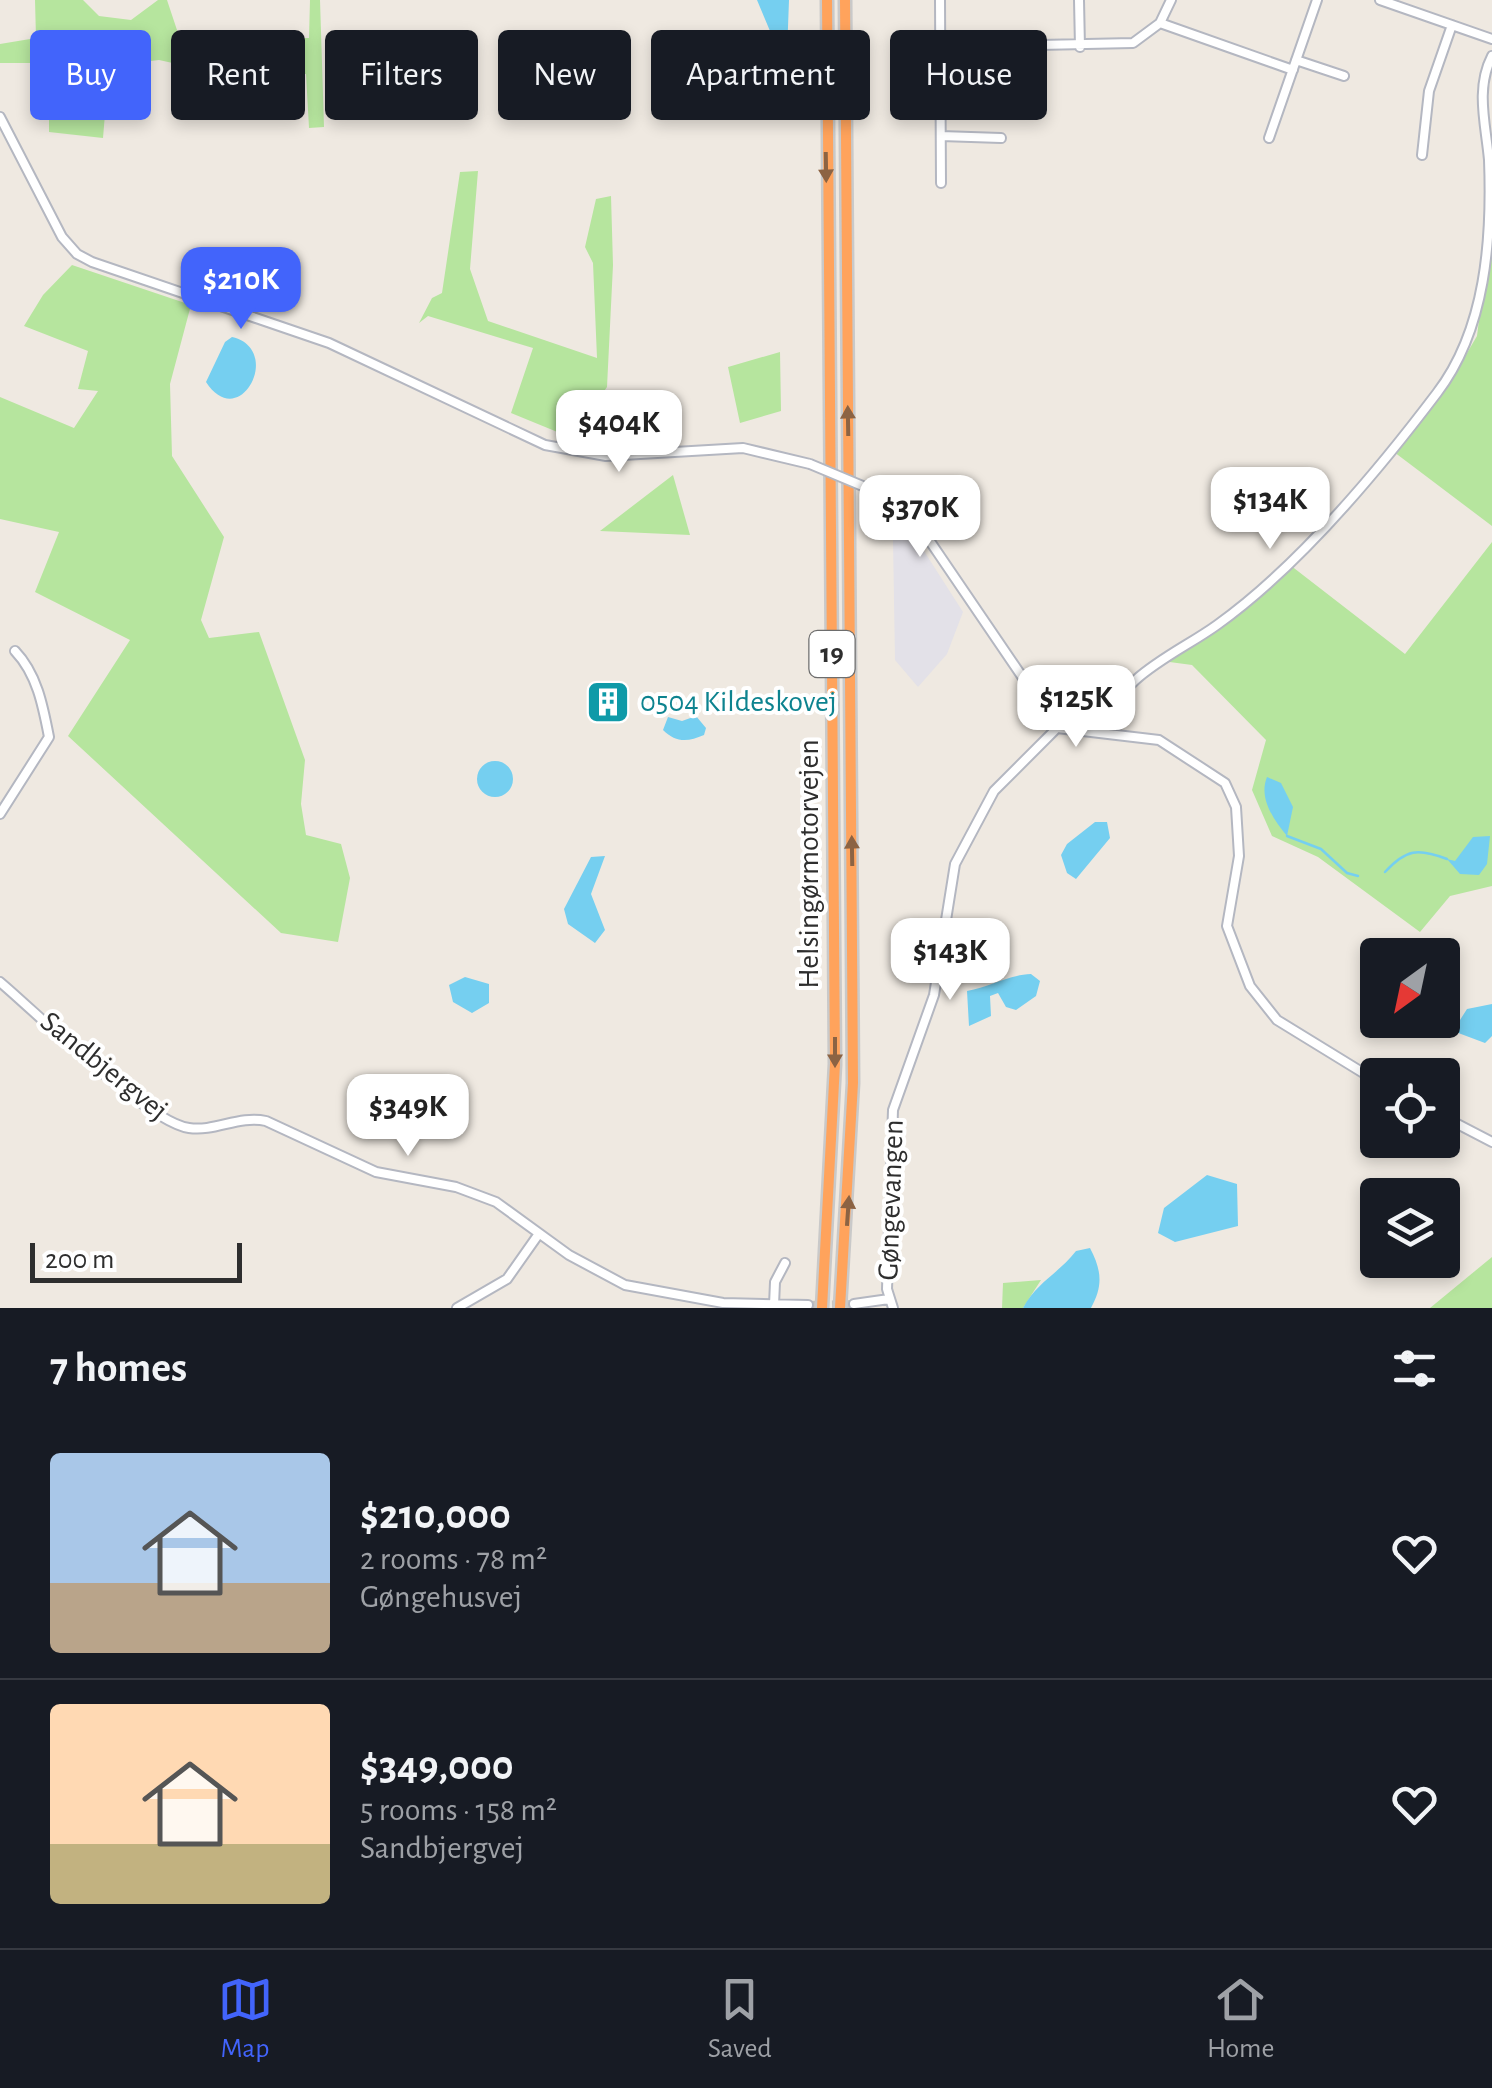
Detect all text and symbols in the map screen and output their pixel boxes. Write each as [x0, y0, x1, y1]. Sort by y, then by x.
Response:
chip: Buy [30, 30, 151, 120]
chip: Rent [171, 30, 305, 120]
chip: Filters [325, 30, 478, 120]
chip: New [498, 30, 631, 120]
chip: Apartment [651, 30, 870, 120]
chip: House [890, 30, 1047, 120]
one-way arrow [819, 152, 835, 184]
pin: $210K [171, 247, 311, 332]
text: $210K [203, 263, 279, 295]
pin: $404K [549, 390, 689, 475]
one-way arrow [840, 404, 856, 436]
text: $404K [578, 406, 660, 438]
pin: $134K [1200, 467, 1340, 552]
pin: $370K [850, 475, 990, 560]
text: $134K [1233, 483, 1307, 515]
text: $370K [881, 491, 959, 523]
road number: 19 [810, 631, 854, 677]
pin: $125K [1006, 665, 1146, 750]
building icon: 0504 Kildeskovej [585, 679, 631, 725]
text: $125K [1039, 681, 1113, 713]
place label: 0504 Kildeskovej [640, 687, 837, 717]
street label: Helsingørmotorvejen [794, 739, 824, 989]
one-way arrow [844, 834, 860, 866]
pin: $143K [880, 918, 1020, 1003]
text: $143K [913, 934, 987, 966]
north arrow [1360, 938, 1460, 1038]
map controls [1360, 938, 1460, 1278]
street label: Sandbjergvej [35, 1006, 173, 1126]
one-way arrow [827, 1037, 843, 1069]
button: locate [1360, 1058, 1460, 1158]
pin: $349K [338, 1074, 478, 1159]
text: $349K [369, 1090, 447, 1122]
street label: Gøngevangen [873, 1119, 909, 1281]
button: layers [1360, 1178, 1460, 1278]
one-way arrow [840, 1194, 856, 1226]
scale bar [30, 1238, 242, 1282]
text: 200 m [45, 1246, 114, 1274]
icon: filters [1387, 1341, 1442, 1396]
text: 7 homes [50, 1347, 187, 1389]
icon: home [130, 1493, 250, 1613]
text: $210,000 [360, 1494, 511, 1536]
icon: heart [1387, 1526, 1442, 1581]
text: 2 rooms · 78 m² [360, 1543, 547, 1575]
text: Gøngehusvej [360, 1581, 522, 1613]
icon: home [130, 1744, 250, 1864]
text: $349,000 [360, 1745, 514, 1787]
icon: heart [1387, 1777, 1442, 1832]
text: 5 rooms · 158 m² [360, 1794, 557, 1826]
text: Sandbjergvej [360, 1832, 524, 1864]
tab: Map [218, 1972, 273, 2066]
tab: Saved [708, 1972, 772, 2066]
tab: Home [1207, 1972, 1274, 2066]

